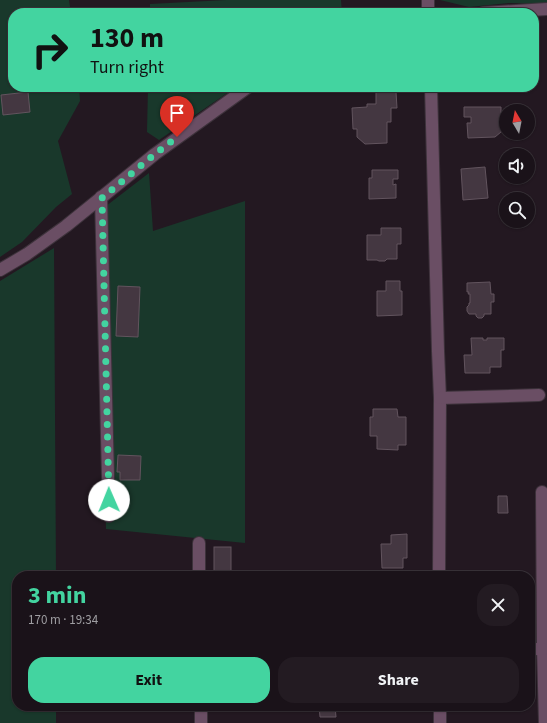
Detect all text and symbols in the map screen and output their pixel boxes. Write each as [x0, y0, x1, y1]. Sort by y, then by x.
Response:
text: 130 m [90, 18, 164, 58]
icon: right [24, 24, 76, 76]
text: Turn right [90, 55, 164, 80]
pin [160, 96, 194, 137]
icon: arrive [166, 102, 188, 124]
north arrow [499, 104, 535, 140]
map controls [499, 104, 535, 228]
button: sound [499, 148, 535, 184]
button: search [499, 192, 535, 228]
position arrow [88, 479, 130, 521]
text: 3 min [28, 578, 86, 613]
button: close [477, 584, 519, 626]
text: 170 m · 19:34 [28, 611, 98, 629]
button: Exit [28, 657, 270, 703]
button: Share [278, 657, 519, 703]

